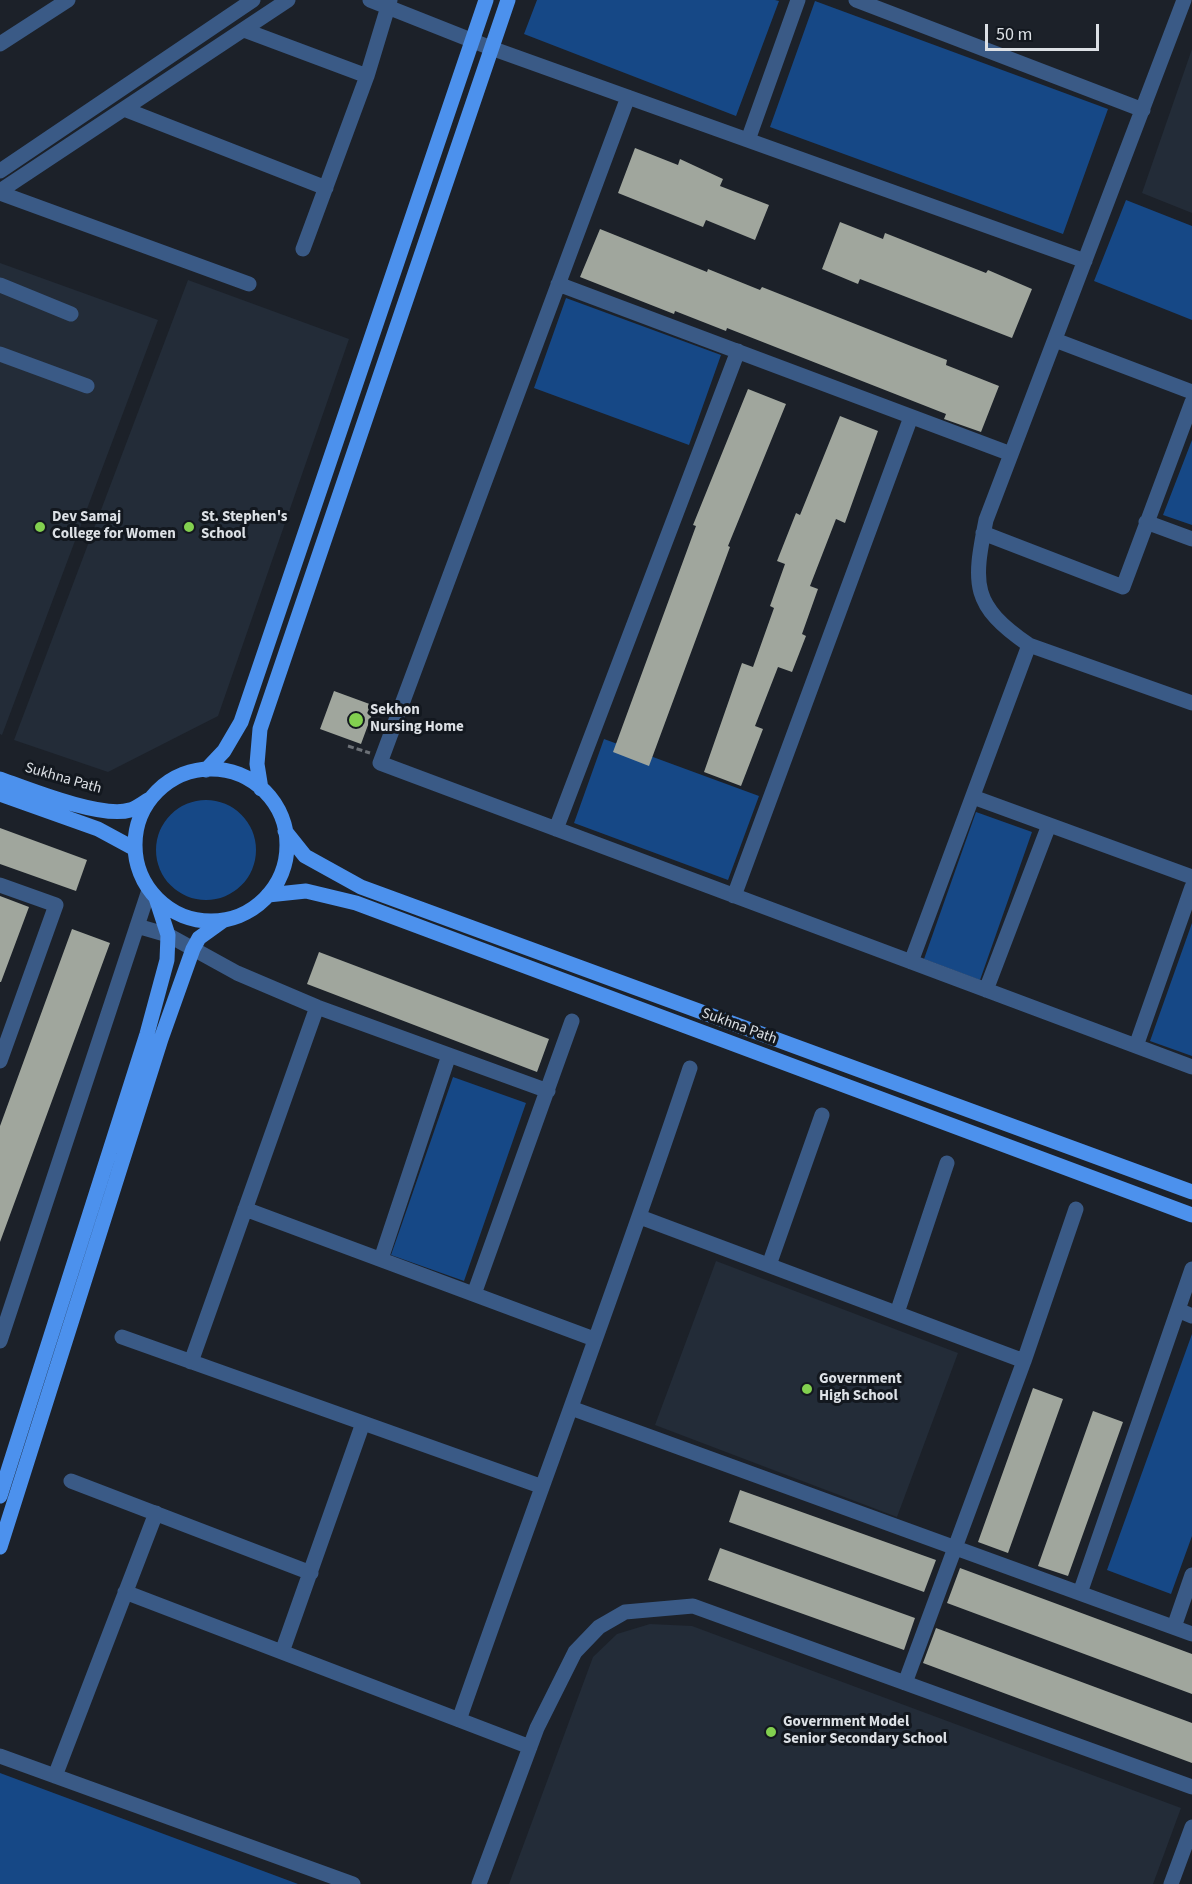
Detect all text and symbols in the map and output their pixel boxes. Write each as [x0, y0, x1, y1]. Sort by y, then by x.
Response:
scale bar [988, 12, 1102, 50]
text: 50 m [996, 22, 1032, 47]
place label: Dev Samaj College for Women [52, 509, 176, 544]
place label: St. Stephen's School [201, 509, 287, 544]
marker: Dev Samaj College for Women [33, 520, 47, 534]
marker: St. Stephen's School [182, 520, 196, 534]
place label: Sekhon Nursing Home [370, 702, 464, 737]
marker: Sekhon Nursing Home [347, 711, 365, 729]
street label: Sukhna Path [23, 759, 103, 799]
street label: Sukhna Path [699, 1005, 779, 1049]
place label: Government High School [819, 1371, 902, 1406]
marker: Government High School [800, 1382, 814, 1396]
place label: Government Model Senior Secondary School [783, 1714, 947, 1749]
marker: Government Model Senior Secondary School [764, 1725, 778, 1739]

